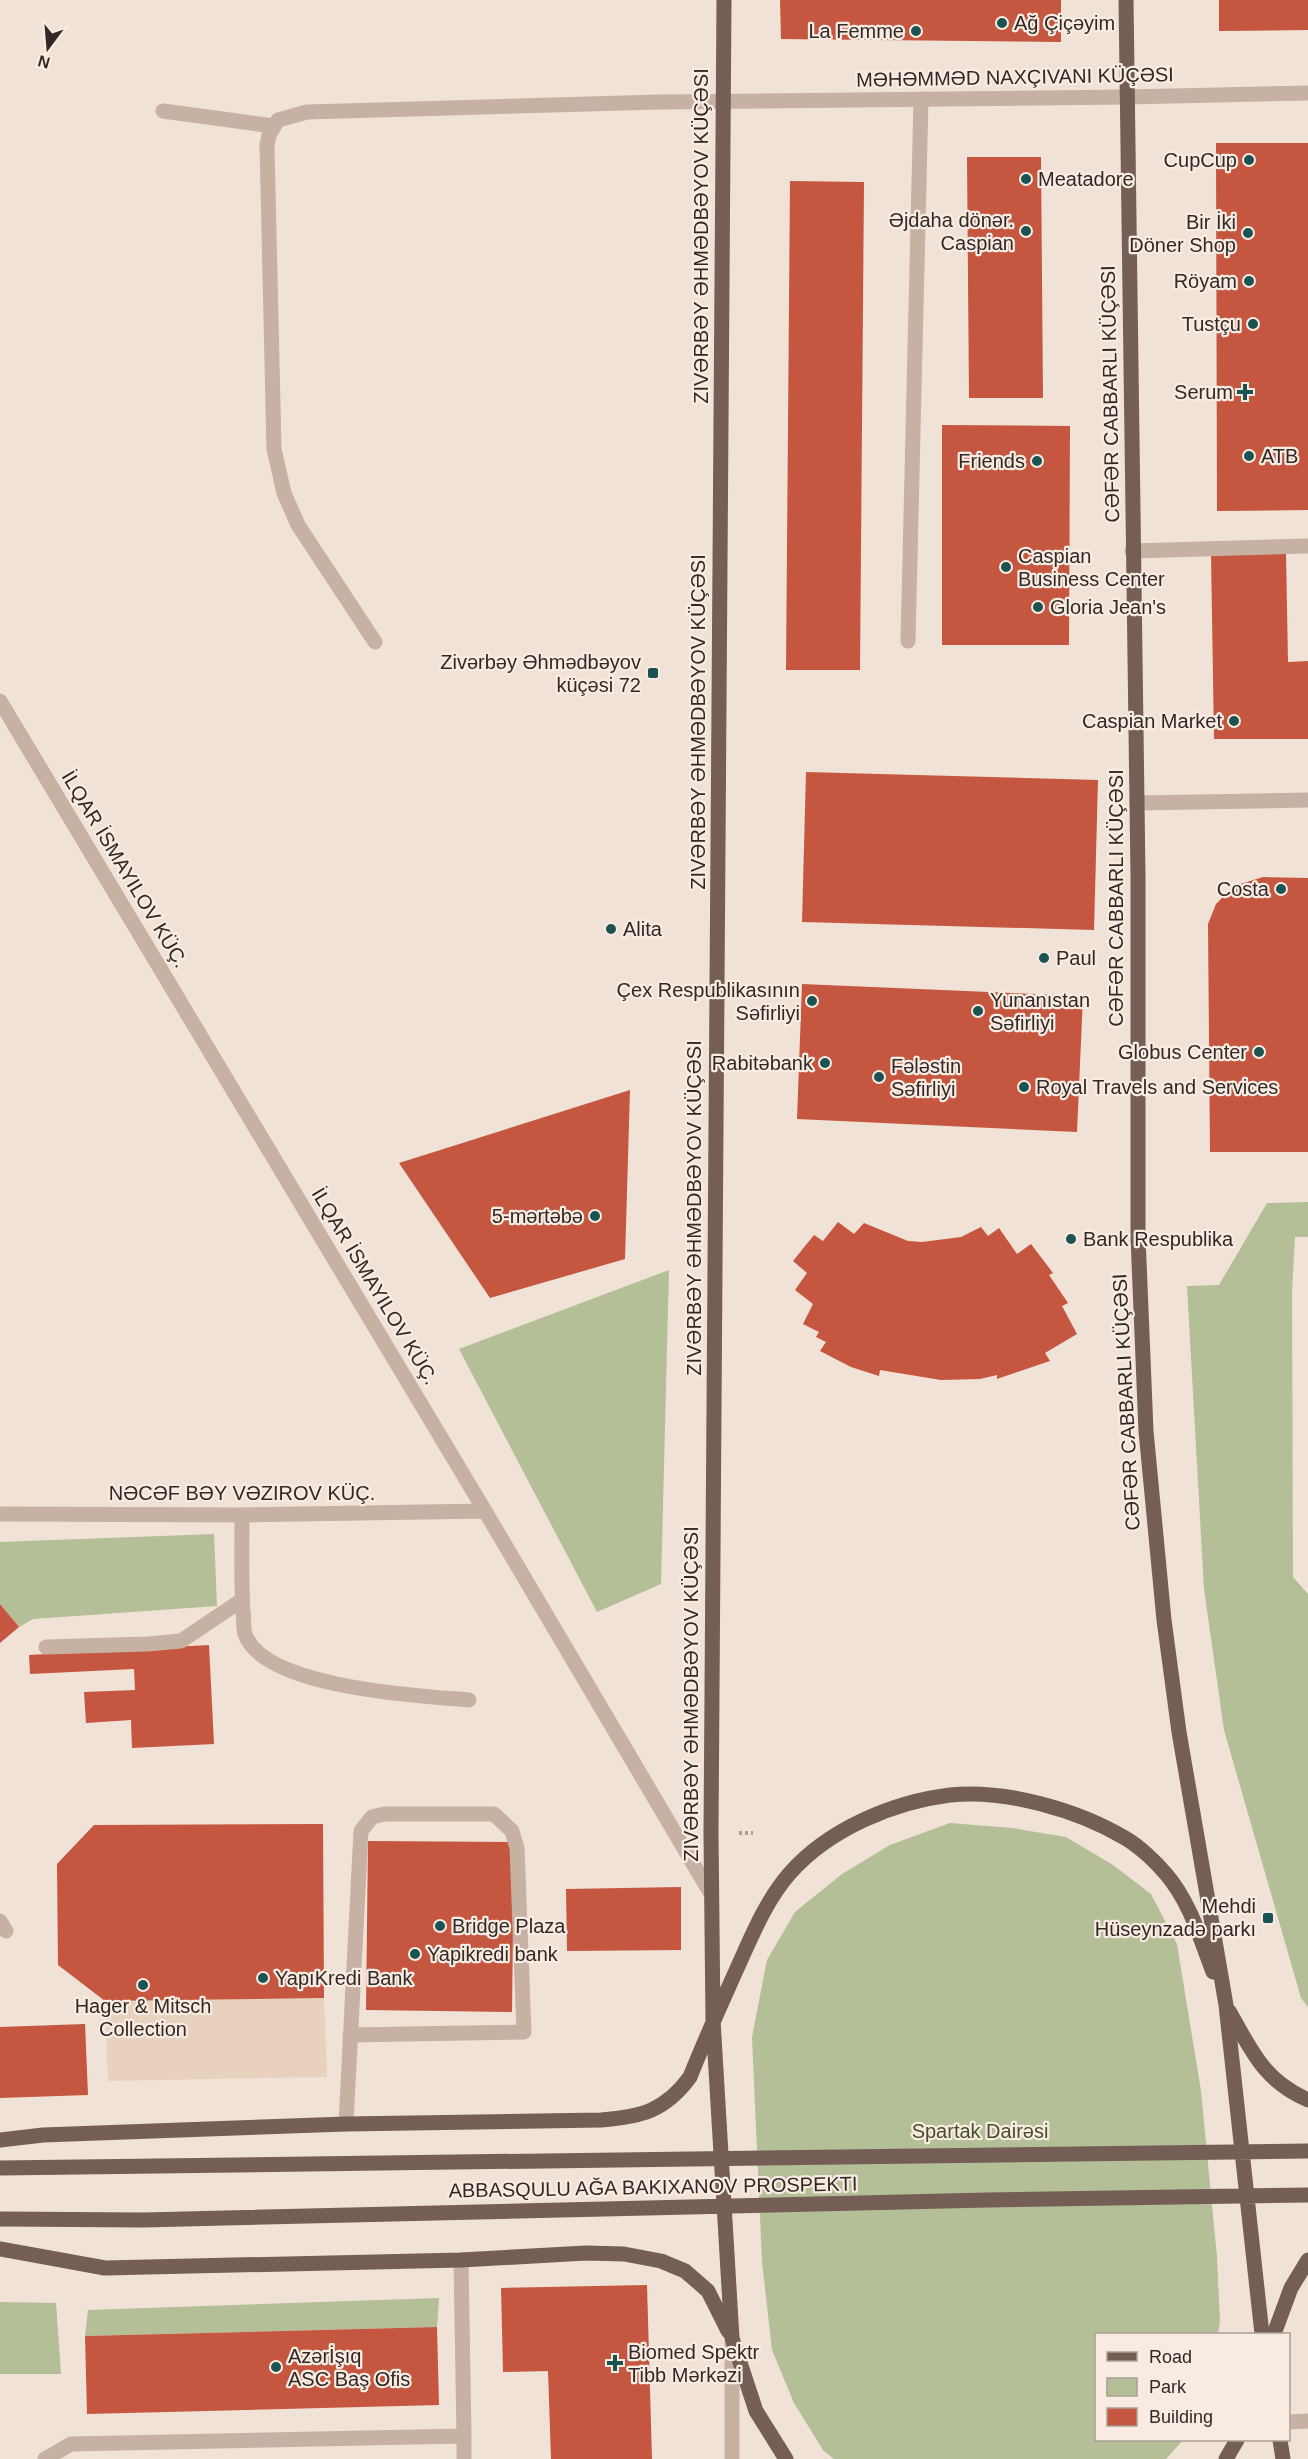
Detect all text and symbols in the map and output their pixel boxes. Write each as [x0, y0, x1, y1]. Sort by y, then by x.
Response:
place label: Ağ Çiçəyim [1014, 12, 1115, 34]
marker: Ağ Çiçəyim [995, 16, 1009, 30]
north arrow [18, 18, 78, 78]
place label: La Femme [808, 20, 904, 42]
marker: La Femme [909, 24, 923, 38]
text: N [36, 52, 52, 72]
street label: MƏHƏMMƏD NAXÇIVANI KÜÇƏSI [856, 63, 1174, 91]
street label: ZIVƏRBƏY ƏHMƏDBƏYOV KÜÇƏSI [690, 68, 712, 404]
place label: CupCup [1164, 149, 1237, 171]
marker: CupCup [1242, 153, 1256, 167]
place label: Meatadore [1038, 168, 1134, 190]
marker: Meatadore [1019, 172, 1033, 186]
place label: Əjdaha dönər. Caspian [889, 209, 1014, 254]
place label: Bir İki Döner Shop [1129, 211, 1236, 256]
marker: Əjdaha dönər. Caspian [1019, 224, 1033, 238]
marker: Bir İki Döner Shop [1241, 226, 1255, 240]
street label: CƏFƏR CABBARLI KÜÇƏSI [1097, 265, 1123, 523]
place label: Röyam [1174, 270, 1237, 292]
marker: Röyam [1242, 274, 1256, 288]
place label: Tustçu [1182, 313, 1241, 335]
marker: Tustçu [1246, 317, 1260, 331]
place label: Serum [1174, 381, 1233, 403]
marker: Serum [1238, 385, 1252, 399]
place label: ATB [1261, 445, 1298, 467]
marker: ATB [1242, 449, 1256, 463]
place label: Friends [958, 450, 1025, 472]
marker: Friends [1030, 454, 1044, 468]
place label: Caspian Business Center [1018, 545, 1165, 590]
street label: ZIVƏRBƏY ƏHMƏDBƏYOV KÜÇƏSI [687, 554, 709, 890]
marker: Caspian Business Center [999, 560, 1013, 574]
place label: Gloria Jean's [1050, 596, 1166, 618]
marker: Gloria Jean's [1031, 600, 1045, 614]
place label: Zivərbəy Əhmədbəyov küçəsi 72 [440, 651, 641, 696]
marker: Zivərbəy Əhmədbəyov küçəsi 72 [646, 666, 660, 680]
place label: Caspian Market [1082, 710, 1222, 732]
marker: Caspian Market [1227, 714, 1241, 728]
street label: İLQAR İSMAYILOV KÜÇ. [58, 767, 192, 971]
street label: CƏFƏR CABBARLI KÜÇƏSI [1105, 769, 1127, 1027]
place label: Costa [1217, 878, 1270, 900]
marker: Costa [1274, 882, 1288, 896]
place label: Alita [623, 918, 663, 940]
marker: Alita [604, 922, 618, 936]
place label: Paul [1056, 947, 1096, 969]
marker: Paul [1037, 951, 1051, 965]
place label: Çex Respublikasının Səfirliyi [617, 979, 800, 1024]
place label: Yunanıstan Səfirliyi [990, 989, 1090, 1034]
marker: Çex Respublikasının Səfirliyi [805, 994, 819, 1008]
marker: Yunanıstan Səfirliyi [971, 1004, 985, 1018]
street label: ZIVƏRBƏY ƏHMƏDBƏYOV KÜÇƏSI [683, 1040, 705, 1376]
place label: Globus Center [1118, 1041, 1247, 1063]
marker: Globus Center [1252, 1045, 1266, 1059]
place label: Rabitəbank [712, 1052, 814, 1074]
place label: Fələstin Səfirliyi [891, 1055, 961, 1100]
marker: Rabitəbank [818, 1056, 832, 1070]
marker: Fələstin Səfirliyi [872, 1070, 886, 1084]
place label: Royal Travels and Services [1036, 1076, 1278, 1098]
marker: Royal Travels and Services [1017, 1080, 1031, 1094]
street label: İLQAR İSMAYILOV KÜÇ. [308, 1184, 442, 1388]
place label: 5-mərtəbə [492, 1205, 583, 1227]
marker: 5-mərtəbə [588, 1209, 602, 1223]
place label: Bank Respublika [1083, 1228, 1234, 1250]
marker: Bank Respublika [1064, 1232, 1078, 1246]
street label: CƏFƏR CABBARLI KÜÇƏSI [1108, 1273, 1144, 1531]
street label: NƏCƏF BƏY VƏZIROV KÜÇ. [109, 1482, 375, 1504]
street label: ZIVƏRBƏY ƏHMƏDBƏYOV KÜÇƏSI [680, 1526, 702, 1862]
place label: Mehdi Hüseynzadə parkı [1095, 1895, 1256, 1940]
marker: Mehdi Hüseynzadə parkı [1261, 1911, 1275, 1925]
place label: Bridge Plaza [452, 1915, 566, 1937]
marker: Bridge Plaza [433, 1919, 447, 1933]
place label: Yapikredi bank [427, 1943, 559, 1965]
marker: Yapikredi bank [408, 1947, 422, 1961]
place label: YapıKredi Bank [275, 1967, 413, 1989]
marker: YapıKredi Bank [256, 1971, 270, 1985]
marker: Hager & Mitsch Collection [136, 1978, 150, 1992]
place label: Hager & Mitsch Collection [75, 1995, 211, 2040]
park label: Spartak Dairəsi [912, 2120, 1048, 2142]
street label: ABBASQULU AĞA BAKIXANOV PROSPEKTI [448, 2172, 858, 2202]
legend [1095, 2333, 1290, 2441]
place label: Biomed Spektr Tibb Mәrkәzi [628, 2341, 760, 2386]
place label: Azərİşıq ASC Baş Ofis [288, 2345, 410, 2390]
text: Road [1149, 2347, 1192, 2367]
marker: Biomed Spektr Tibb Mәrkәzi [606, 2354, 624, 2372]
marker: Azərİşıq ASC Baş Ofis [269, 2360, 283, 2374]
text: Park [1149, 2377, 1187, 2397]
text: Building [1149, 2407, 1213, 2427]

